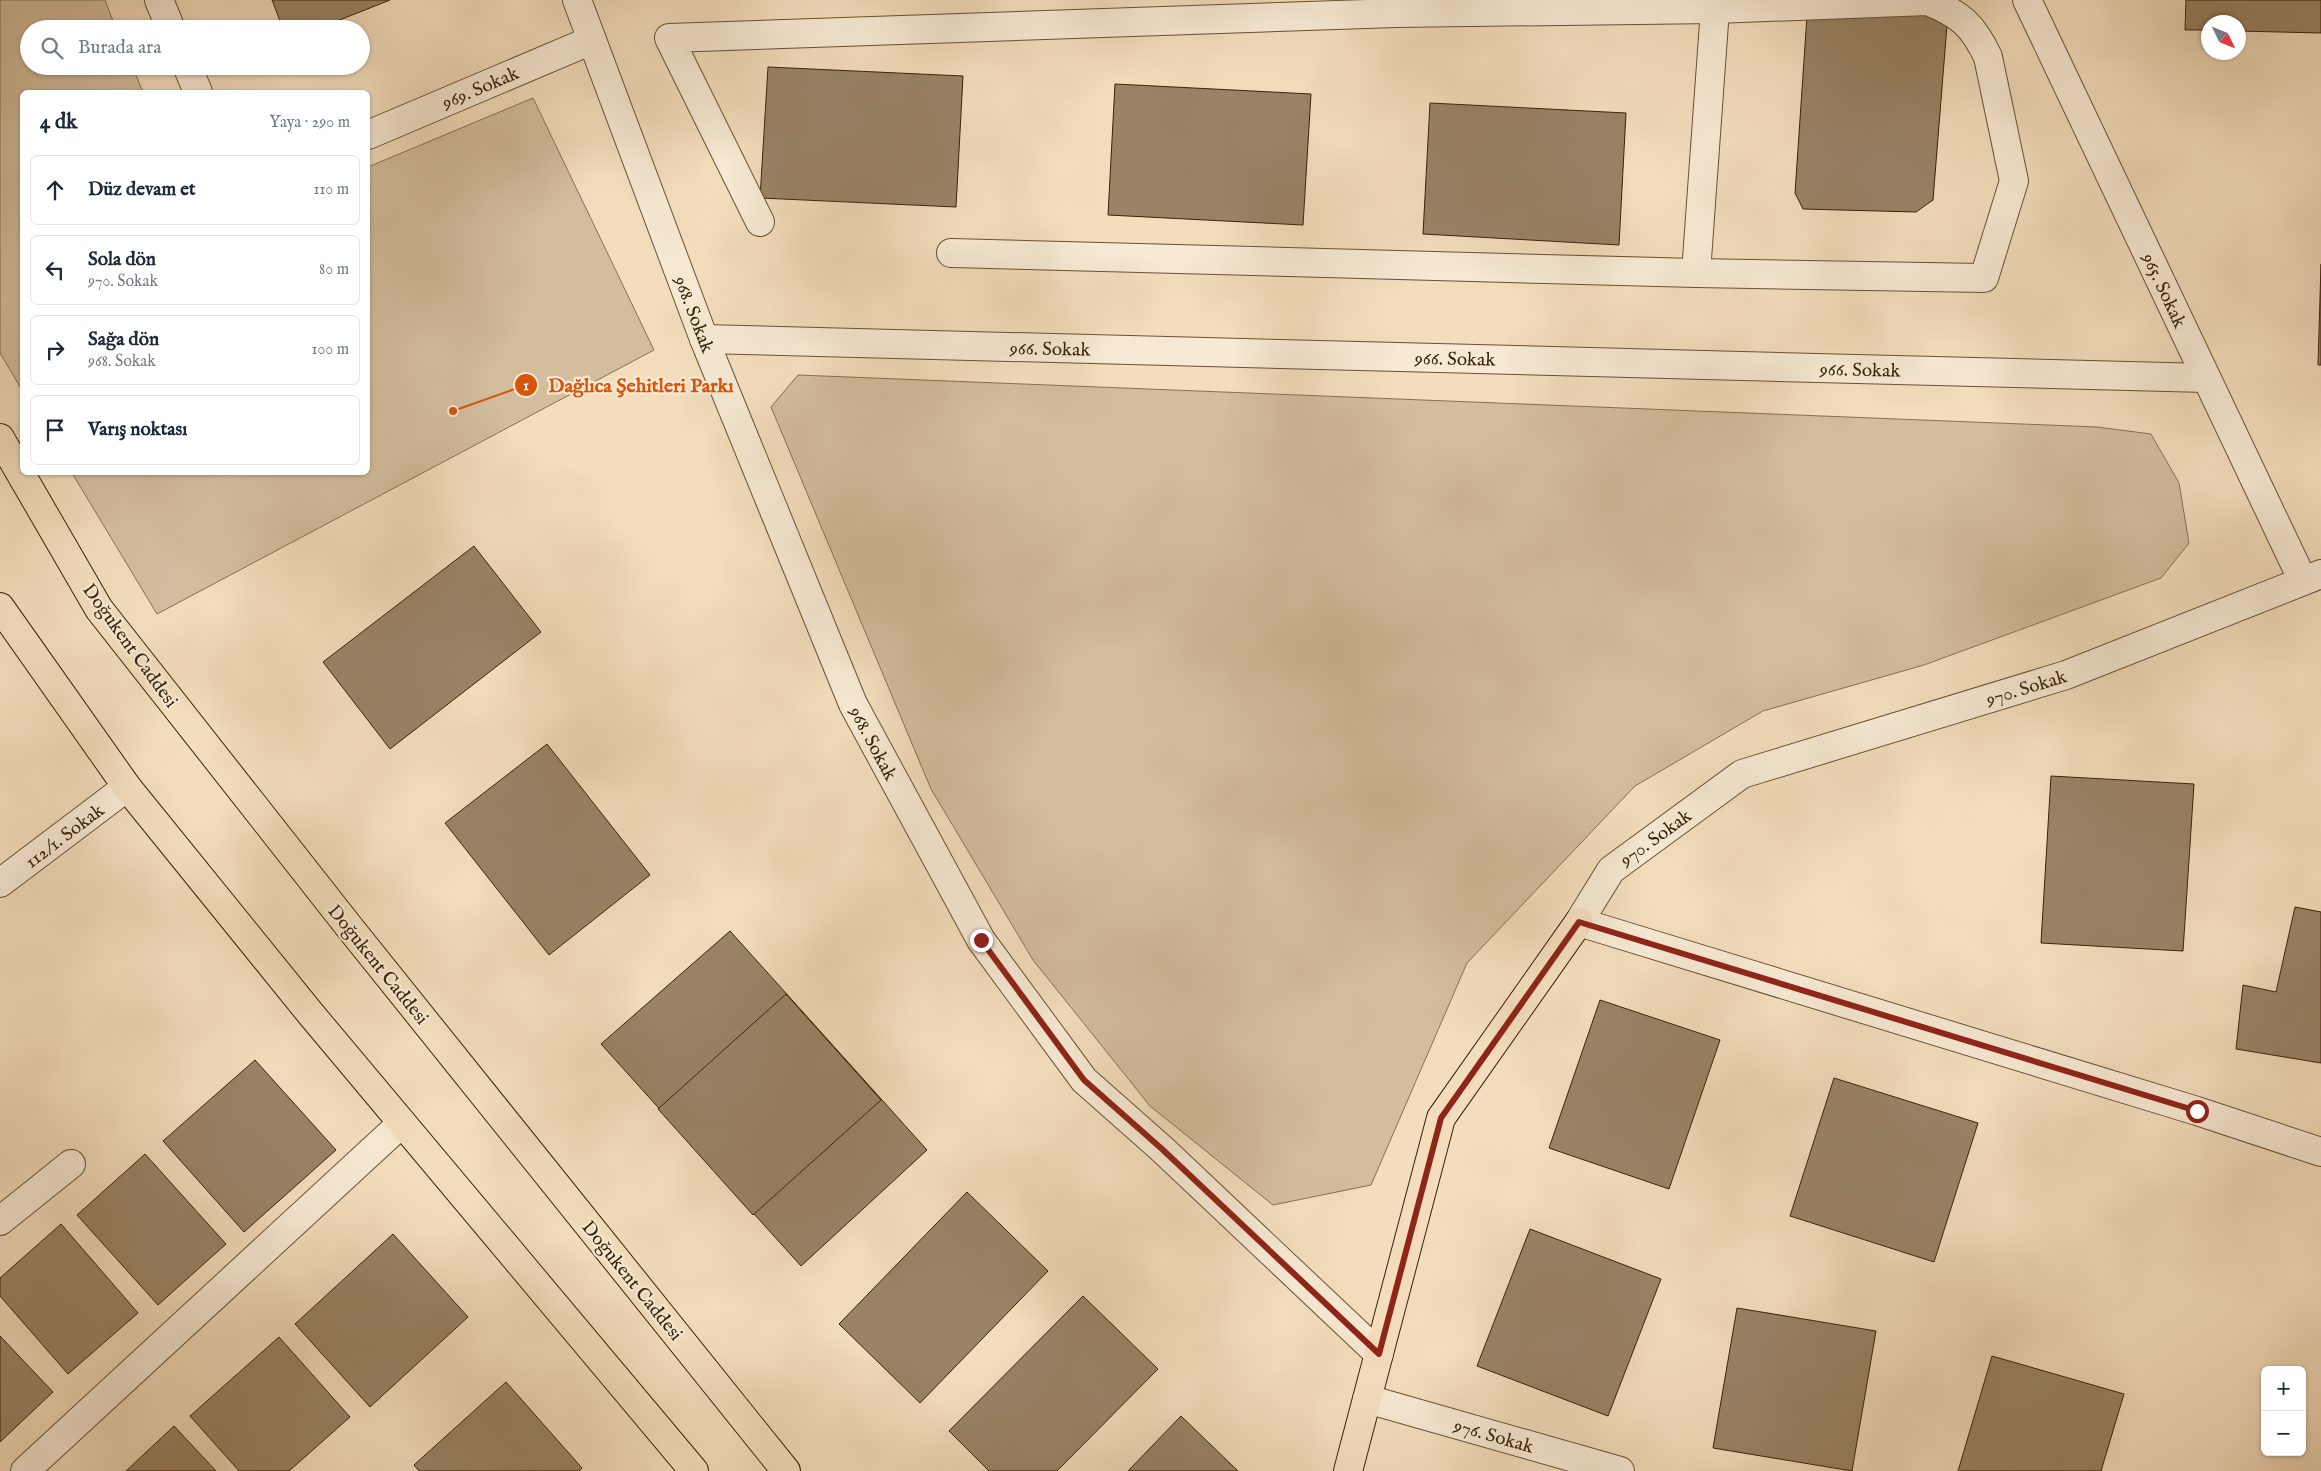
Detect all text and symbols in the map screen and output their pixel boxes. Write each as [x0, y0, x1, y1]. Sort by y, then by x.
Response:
north arrow [2201, 15, 2246, 60]
search box [20, 20, 370, 75]
icon: search [38, 34, 66, 62]
text: Burada ara [78, 36, 162, 60]
street label: 969. Sokak [438, 62, 524, 116]
text: 4 dk [40, 109, 77, 136]
text: Yaya · 290 m [269, 113, 350, 133]
icon: ahead [41, 176, 69, 204]
text: Düz devam et [88, 178, 196, 202]
text: 110 m [313, 180, 349, 200]
text: Sola dön [88, 248, 156, 272]
street label: 965. Sokak [2135, 249, 2191, 333]
icon: left [41, 256, 69, 284]
text: 80 m [319, 260, 349, 280]
text: 970. Sokak [88, 272, 158, 292]
street label: 968. Sokak [667, 272, 719, 357]
text: Sağa dön [88, 328, 159, 352]
icon: right [41, 336, 69, 364]
street label: 966. Sokak [1008, 337, 1091, 363]
text: 100 m [312, 340, 349, 360]
street label: 966. Sokak [1413, 347, 1496, 373]
text: 968. Sokak [88, 352, 156, 372]
street label: 966. Sokak [1818, 358, 1901, 384]
callout: Dağlıca Şehitleri Parkı [513, 367, 744, 402]
text: Dağlıca Şehitleri Parkı [548, 374, 734, 399]
text: 1 [523, 376, 529, 395]
icon: arrive [41, 416, 69, 444]
text: Varış noktası [88, 418, 187, 442]
street label: Doğukent Caddesi [76, 579, 182, 713]
street label: 970. Sokak [1982, 665, 2071, 713]
street label: 968. Sokak [842, 702, 902, 786]
street label: 112/1. Sokak [21, 798, 110, 874]
street label: 970. Sokak [1615, 804, 1698, 873]
street label: Doğukent Caddesi [322, 900, 433, 1030]
route end [970, 929, 993, 952]
route start [2186, 1100, 2209, 1123]
street label: Doğukent Caddesi [576, 1216, 687, 1346]
map controls [2261, 1366, 2306, 1456]
button: + [2261, 1366, 2306, 1411]
button: − [2261, 1411, 2306, 1456]
street label: 976. Sokak [1450, 1414, 1537, 1460]

